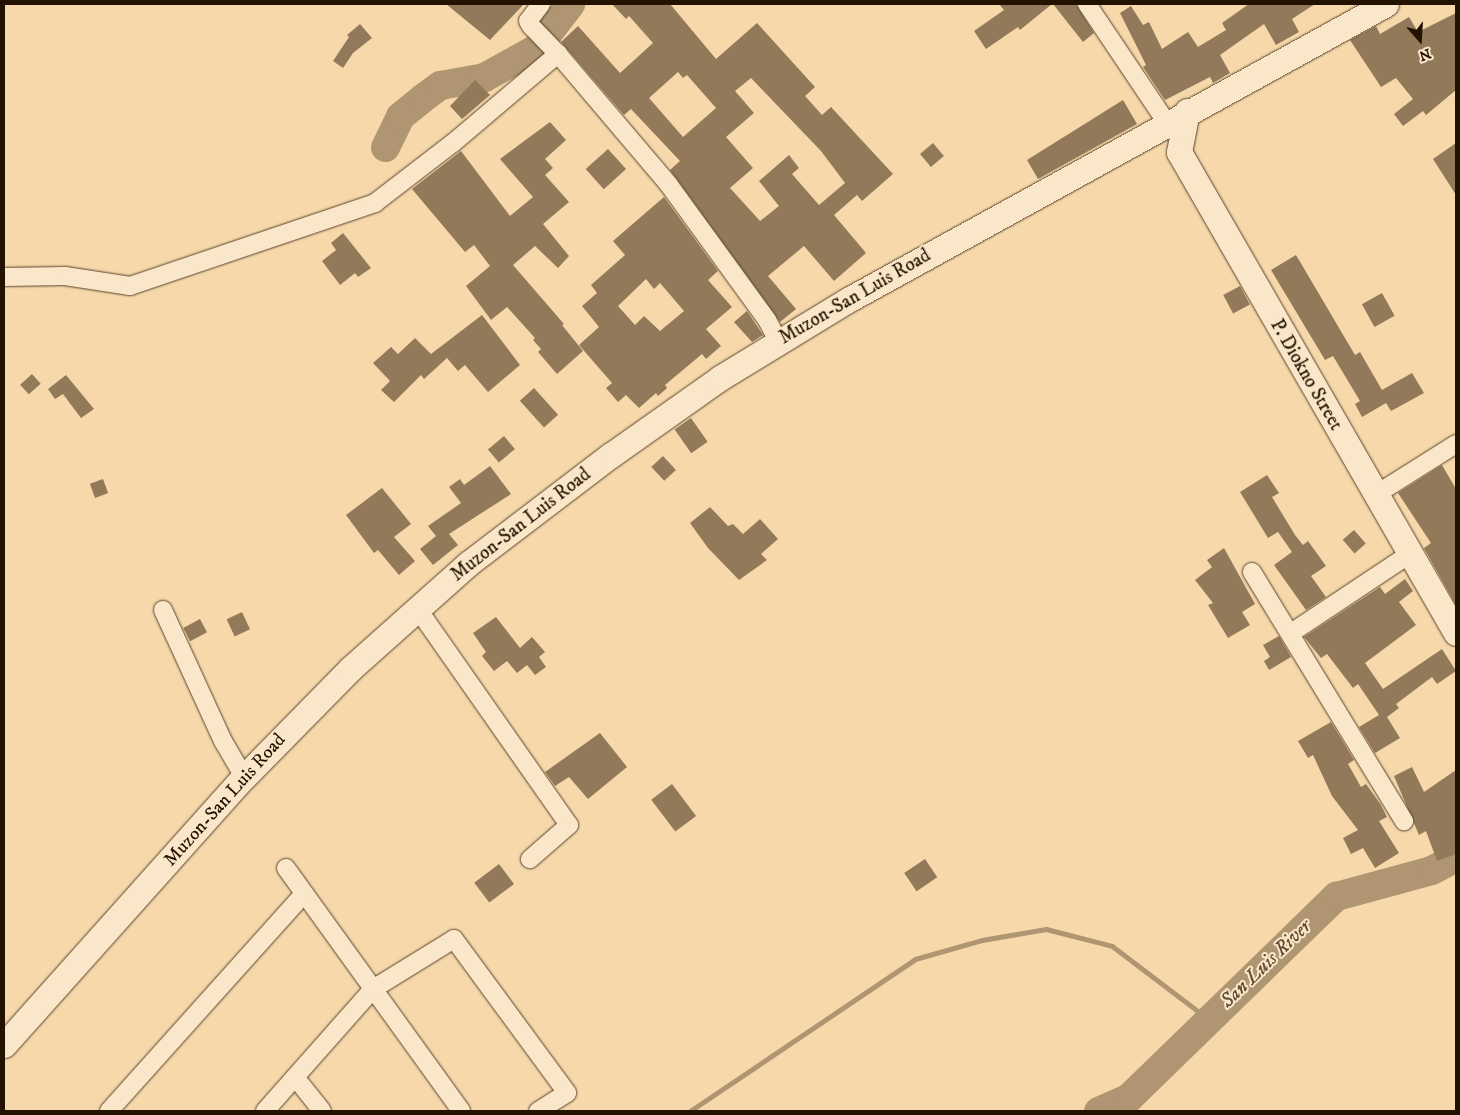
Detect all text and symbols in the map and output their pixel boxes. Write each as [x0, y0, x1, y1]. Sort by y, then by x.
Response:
north arrow [1395, 15, 1445, 65]
text: N [1417, 44, 1433, 65]
street label: Muzon-San Luis Road [775, 244, 935, 350]
street label: P. Diokno Street [1265, 315, 1347, 435]
street label: Muzon-San Luis Road [447, 463, 595, 587]
street label: Muzon-San Luis Road [159, 729, 291, 871]
water label: San Luis River [1216, 915, 1316, 1013]

